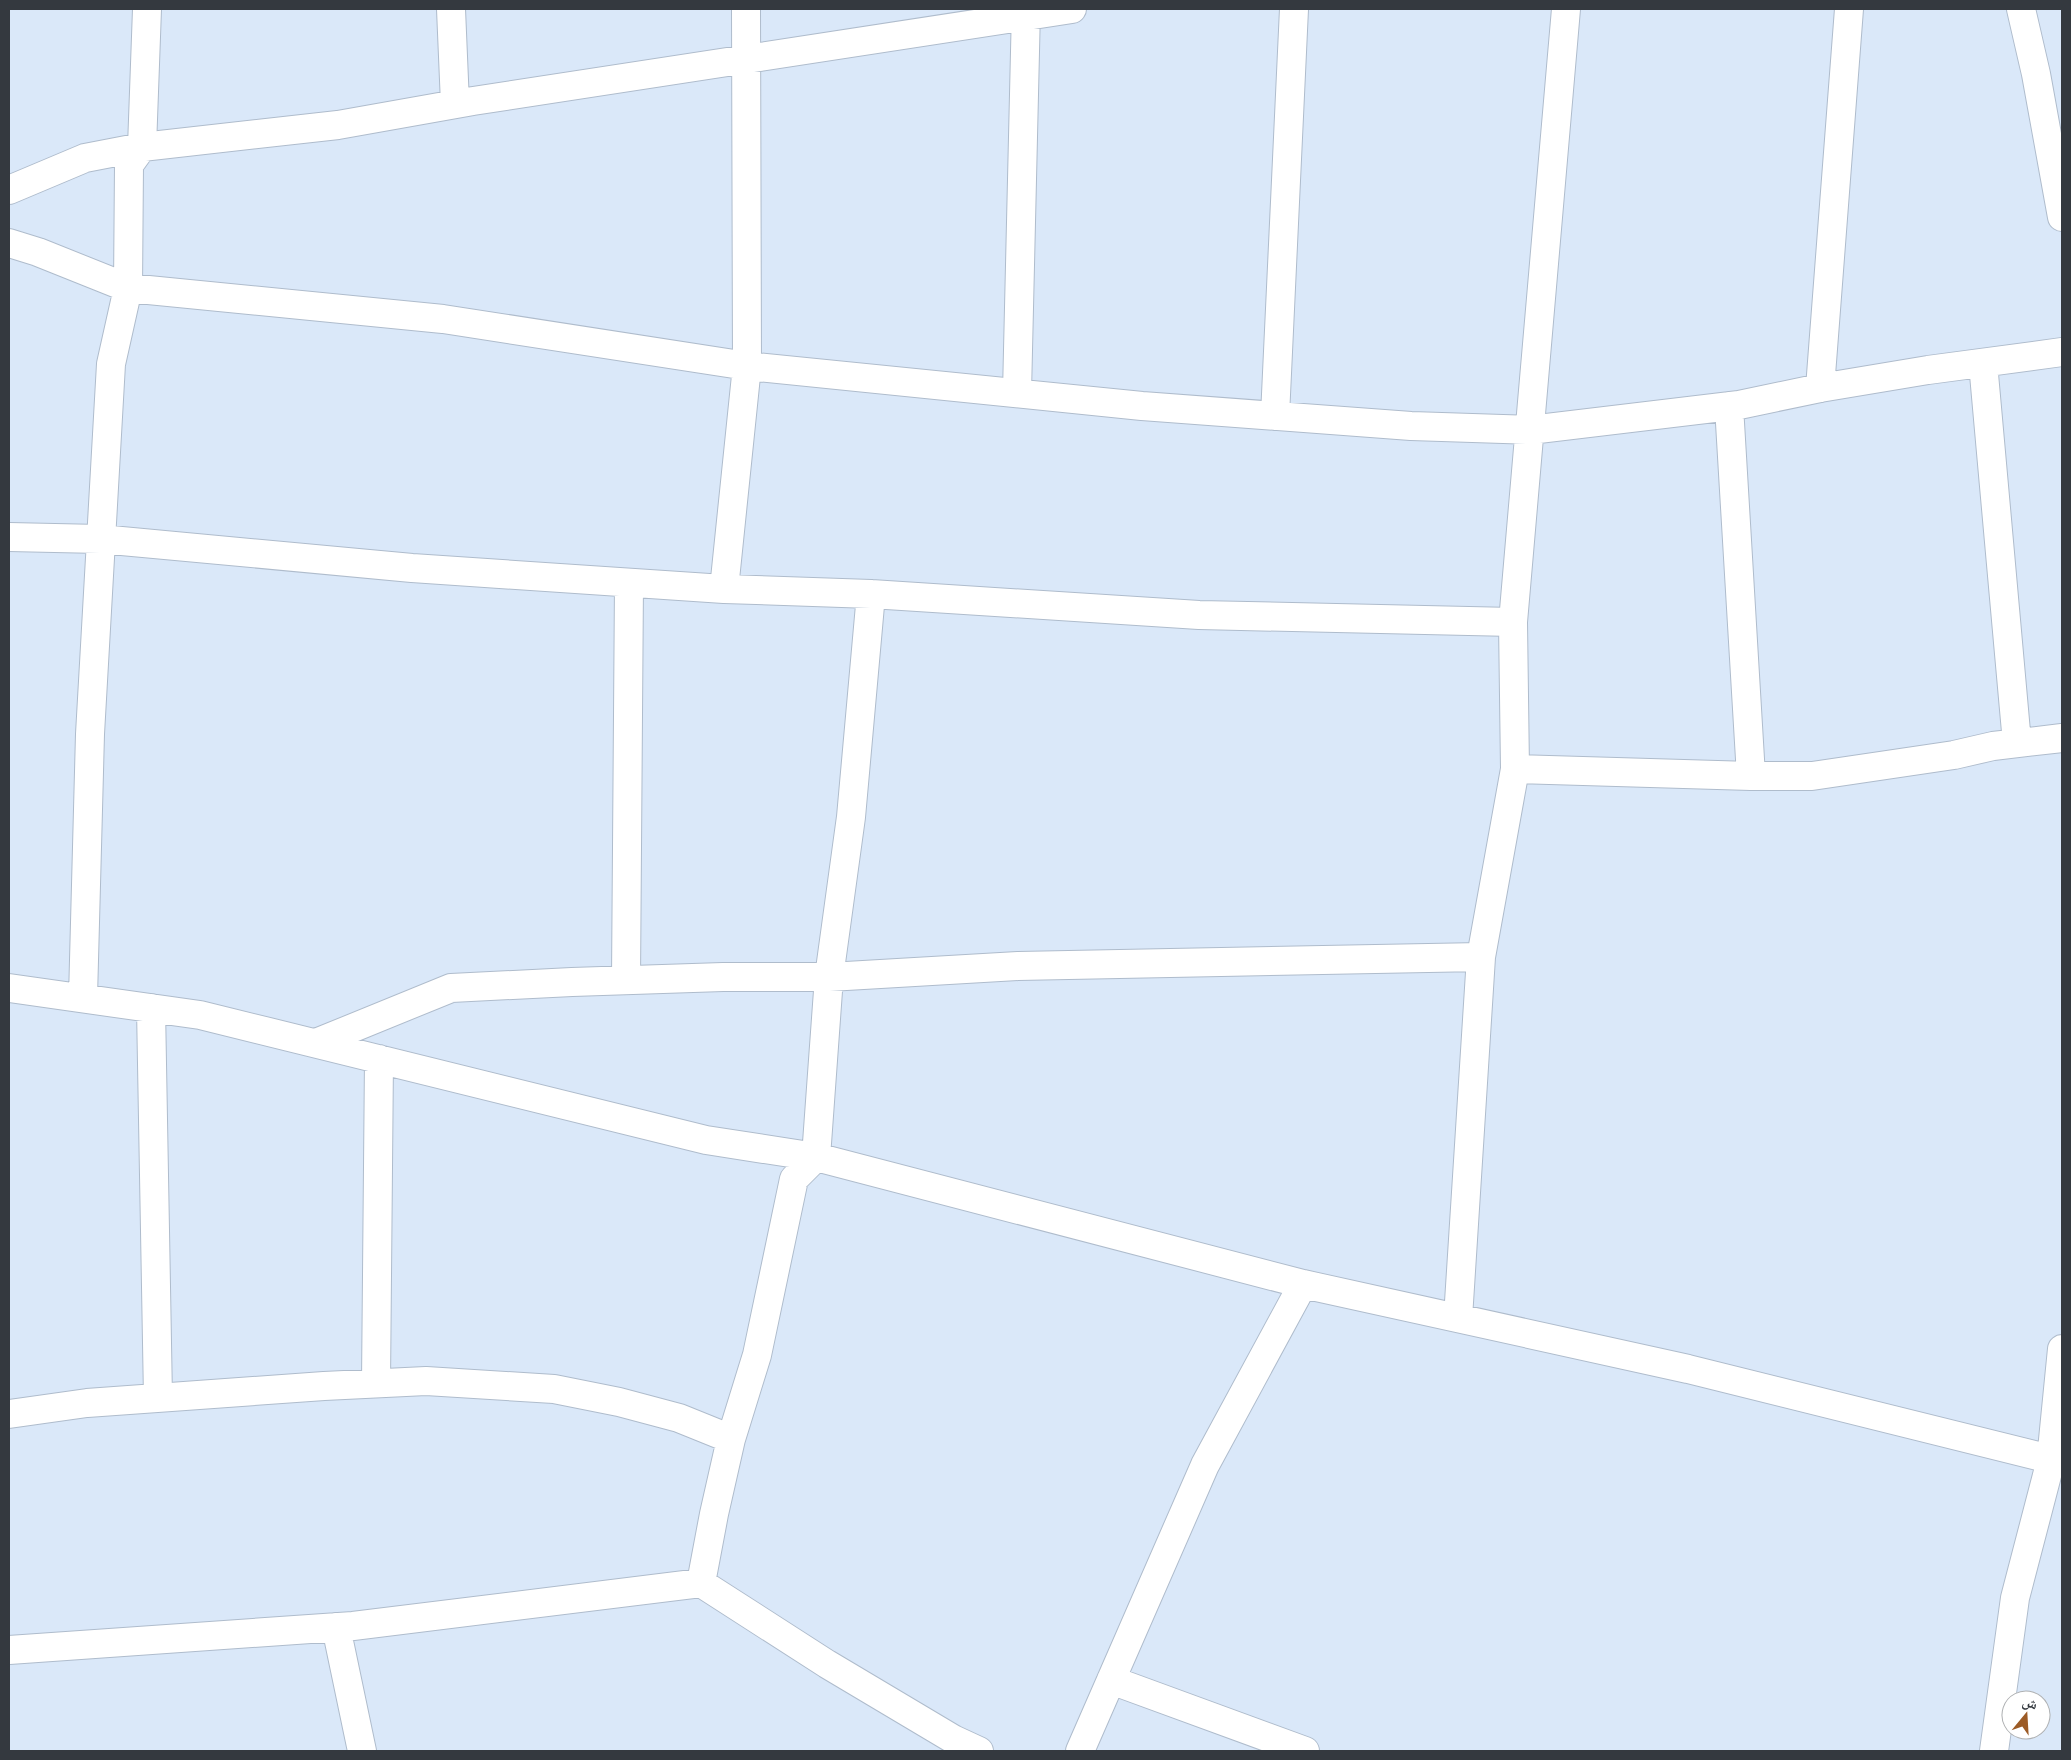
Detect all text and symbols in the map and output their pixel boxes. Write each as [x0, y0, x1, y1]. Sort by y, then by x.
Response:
north arrow [2001, 1690, 2051, 1740]
text: ش [2020, 1690, 2041, 1714]

